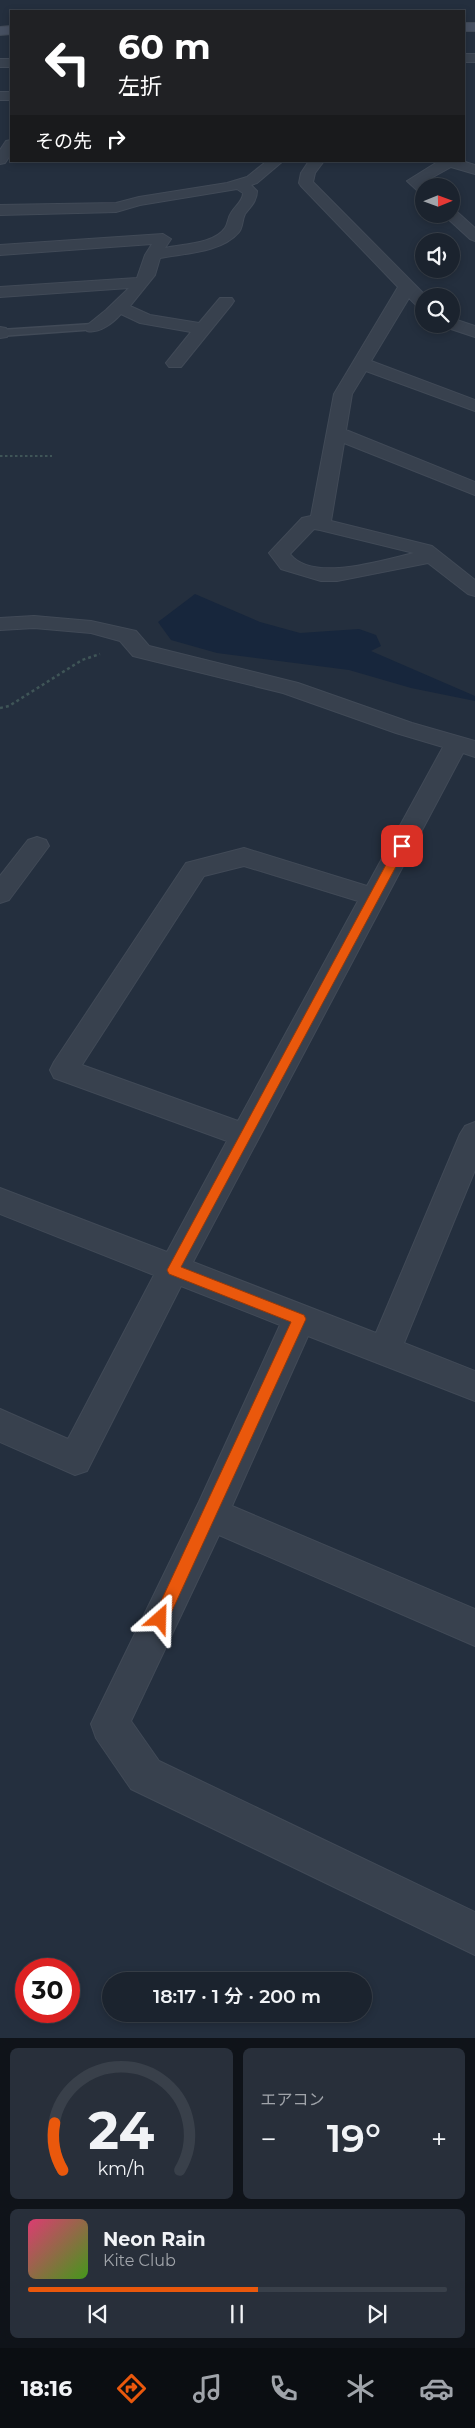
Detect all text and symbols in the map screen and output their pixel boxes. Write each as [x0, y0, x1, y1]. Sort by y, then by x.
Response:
text: 60 m [118, 25, 211, 68]
icon: left [35, 30, 100, 95]
text: 左折 [118, 73, 162, 100]
icon: right [102, 125, 130, 153]
text: その先 [35, 130, 92, 153]
north arrow [415, 178, 460, 222]
map controls [415, 178, 460, 333]
button: sound [415, 233, 460, 278]
button: search [415, 288, 460, 333]
pin [381, 825, 423, 867]
icon: arrive [388, 832, 416, 860]
position arrow [133, 1592, 185, 1644]
speed limit sign: 30 [15, 1958, 80, 2023]
text: 18:17 · 1 分 · 200 m [153, 1985, 321, 2008]
text: エアコン [261, 2090, 325, 2109]
text: 24 [88, 2099, 154, 2162]
text: 19° [327, 2115, 381, 2162]
text: − [261, 2122, 277, 2156]
text: + [431, 2122, 447, 2156]
text: km/h [97, 2158, 145, 2179]
text: Neon Rain [103, 2228, 206, 2251]
text: Kite Club [103, 2251, 176, 2270]
icon: previous [84, 2300, 112, 2328]
icon: pause [223, 2300, 251, 2328]
icon: next [363, 2300, 391, 2328]
icon: directions [114, 2371, 149, 2406]
icon: music [190, 2371, 225, 2406]
icon: phone [266, 2371, 301, 2406]
icon: climate [343, 2371, 378, 2406]
icon: car [419, 2371, 454, 2406]
text: 18:16 [21, 2375, 72, 2402]

